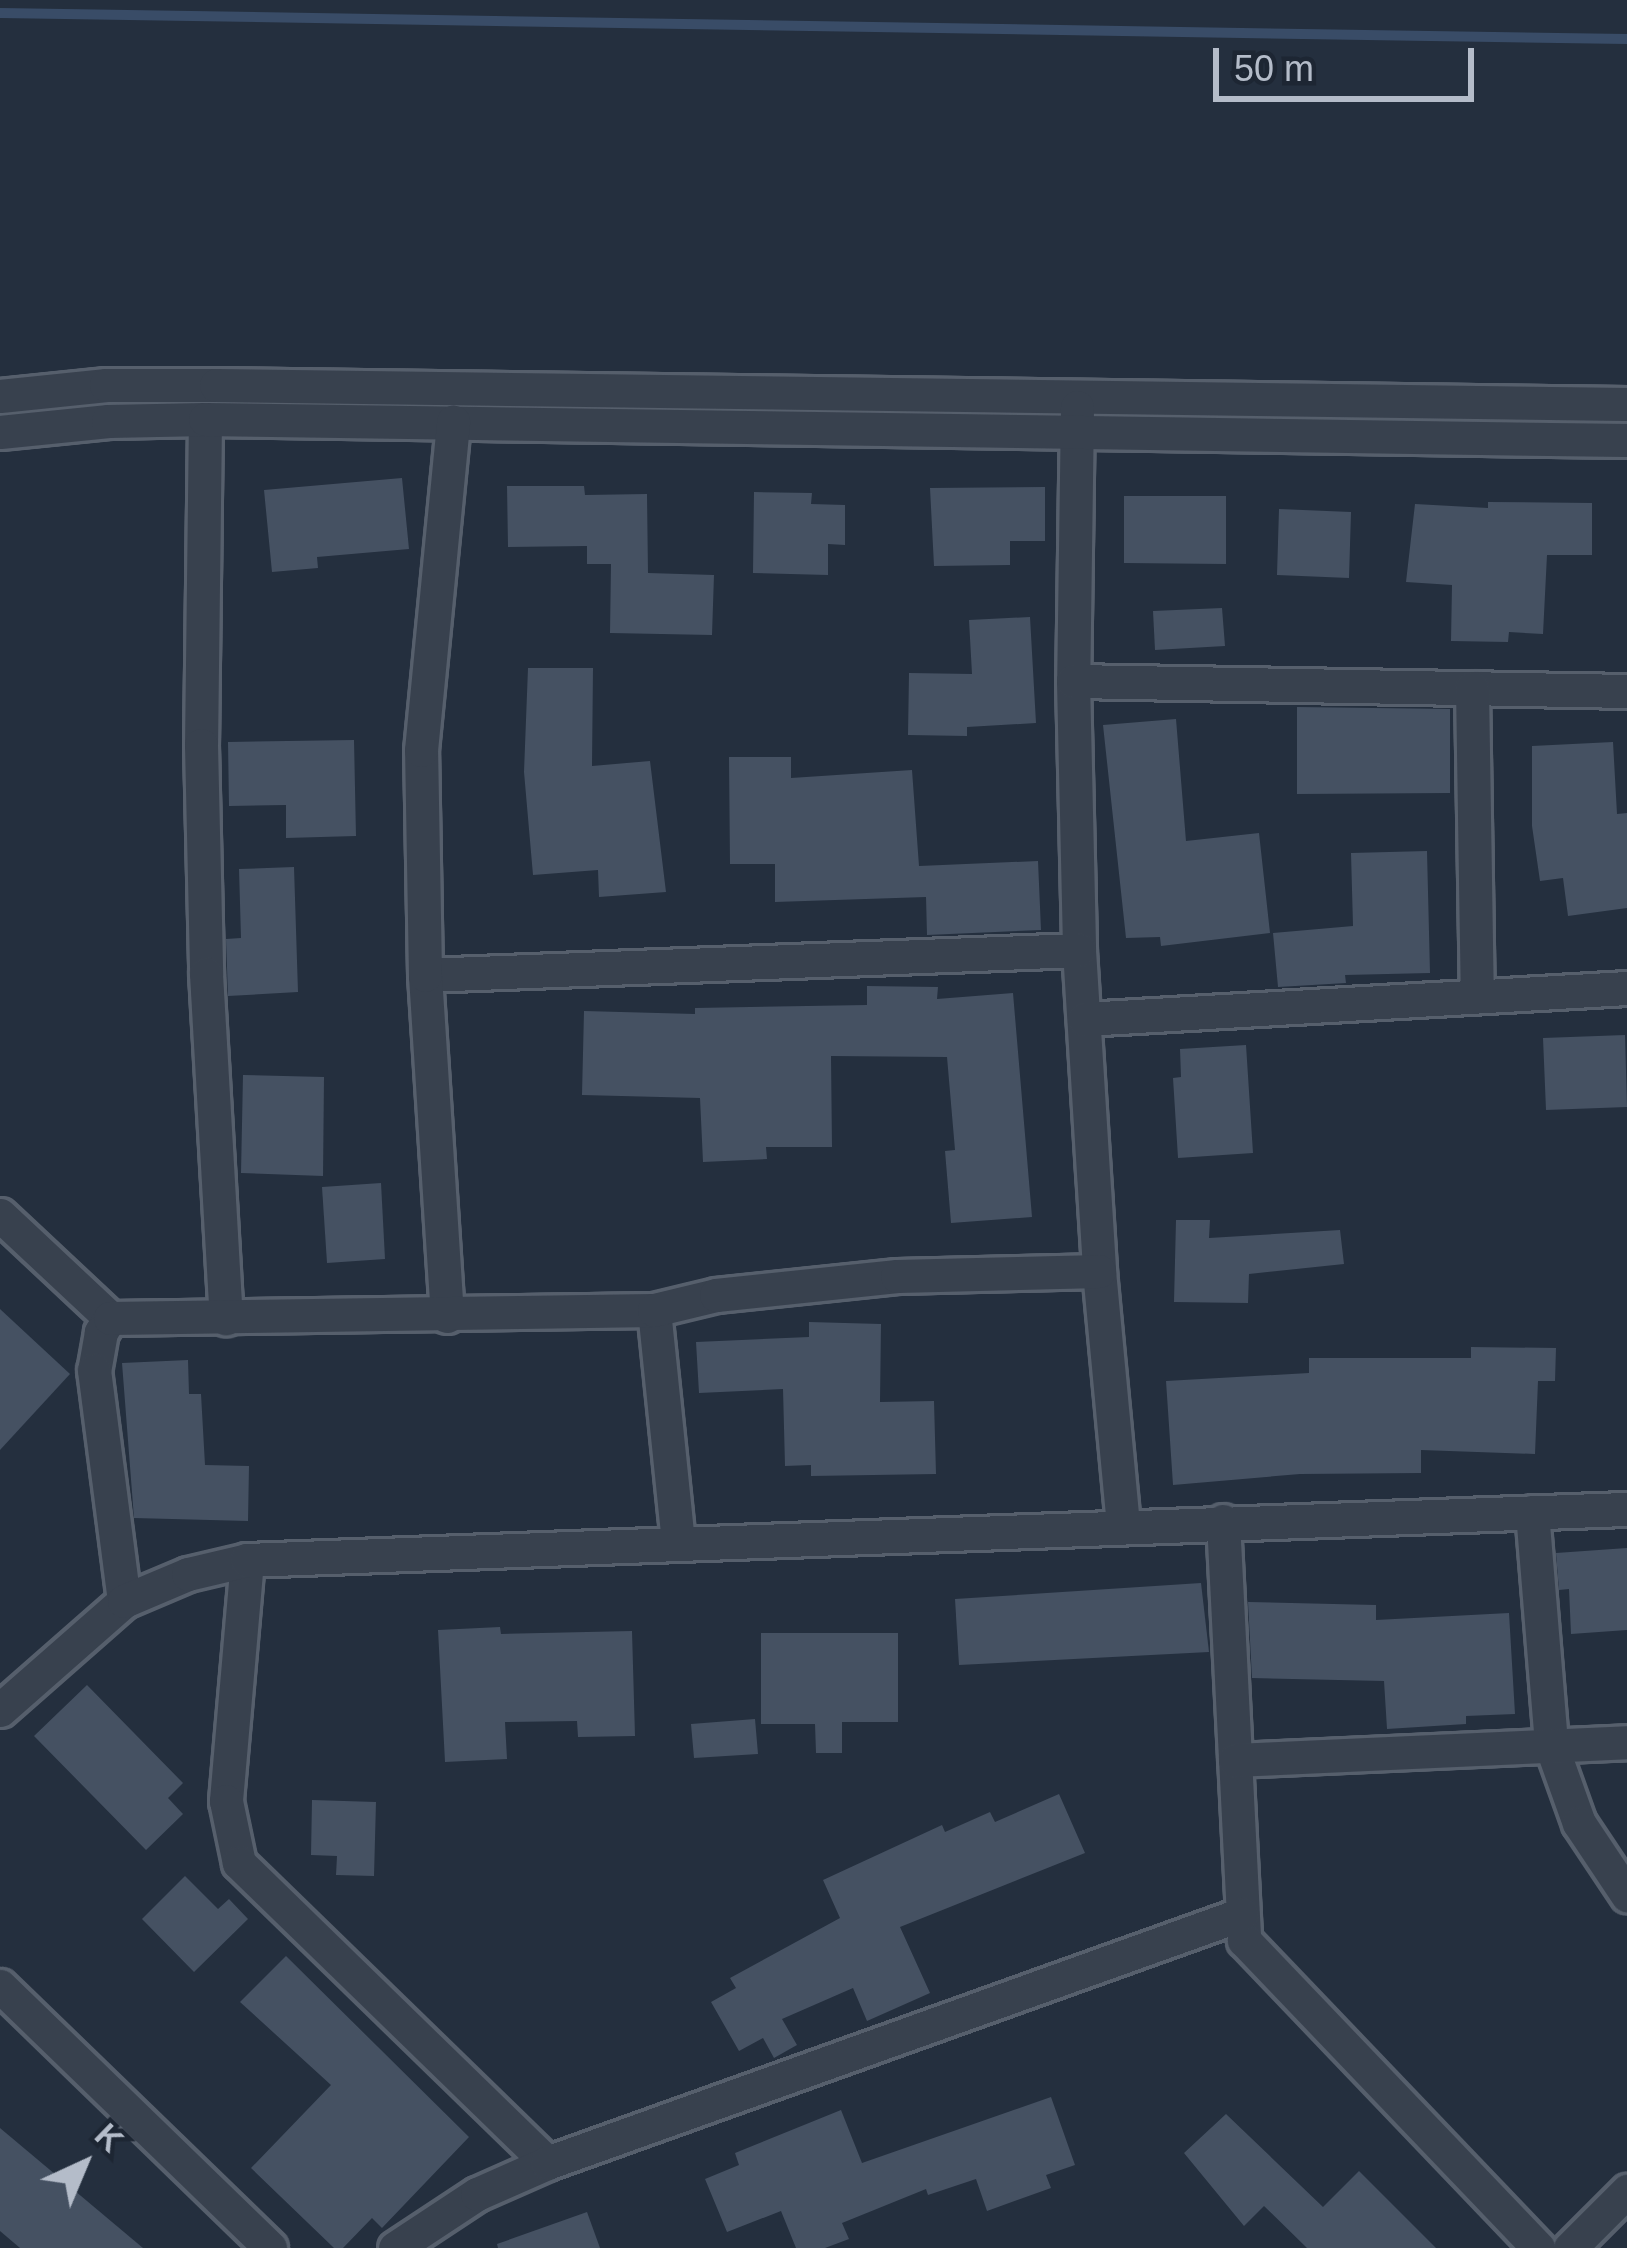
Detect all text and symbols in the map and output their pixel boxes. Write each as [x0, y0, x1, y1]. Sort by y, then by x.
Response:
scale bar [1219, 24, 1480, 98]
text: 50 m [1234, 48, 1314, 89]
north arrow [24, 2104, 144, 2224]
text: K [88, 2116, 131, 2159]

